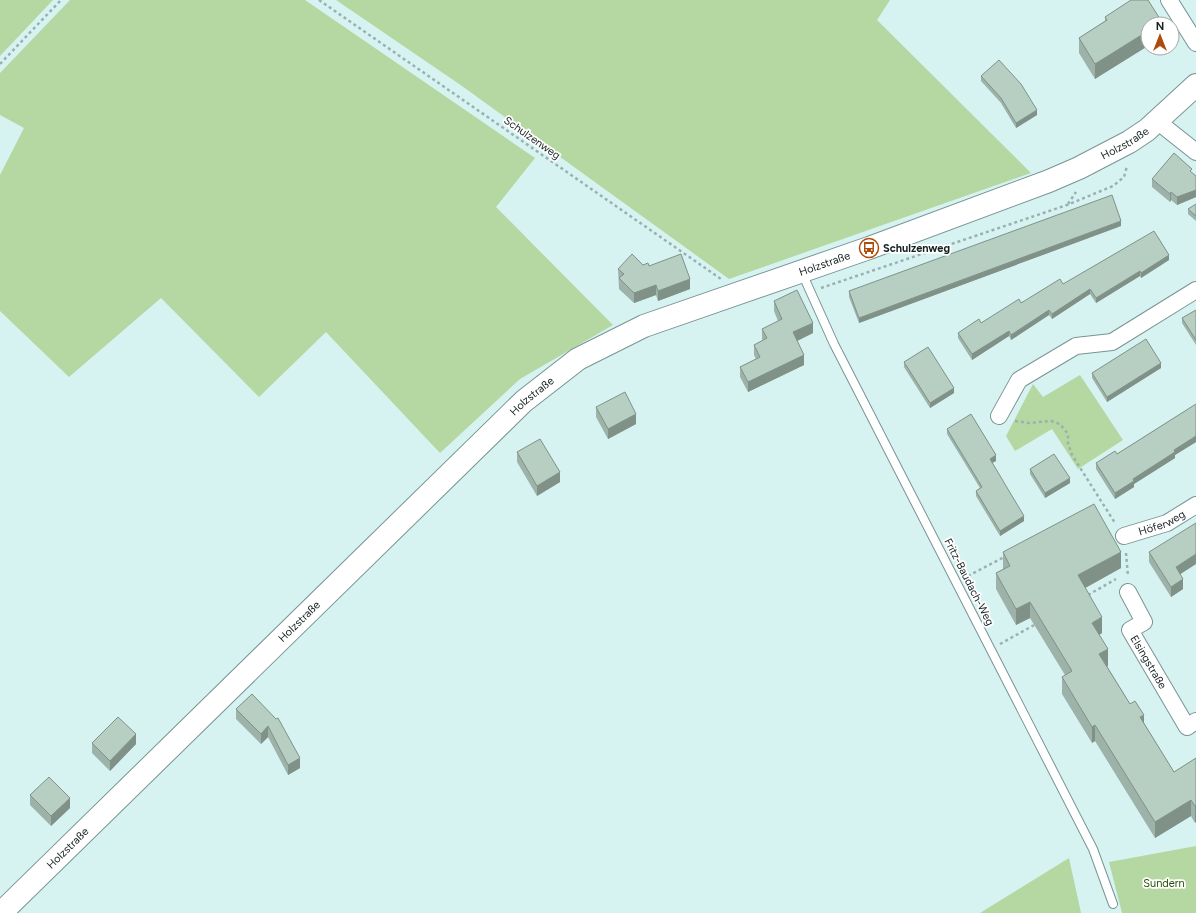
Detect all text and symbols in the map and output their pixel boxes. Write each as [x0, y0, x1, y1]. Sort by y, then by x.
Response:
north arrow [1140, 16, 1180, 56]
text: N [1156, 20, 1164, 33]
street label: Schulzenweg [501, 114, 563, 162]
street label: Holzstraße [1098, 124, 1151, 162]
bus stop icon: Schulzenweg [858, 237, 880, 259]
place label: Schulzenweg [883, 242, 950, 255]
street label: Holzstraße [797, 249, 852, 278]
street label: Holzstraße [507, 374, 556, 418]
street label: Höferweg [1137, 507, 1187, 538]
street label: Fritz-Baudach-Weg [941, 536, 997, 628]
street label: Holzstraße [275, 598, 323, 645]
street label: Elsingstraße [1128, 633, 1170, 691]
street label: Holzstraße [44, 825, 91, 871]
park label: Sundern [1143, 877, 1185, 890]

